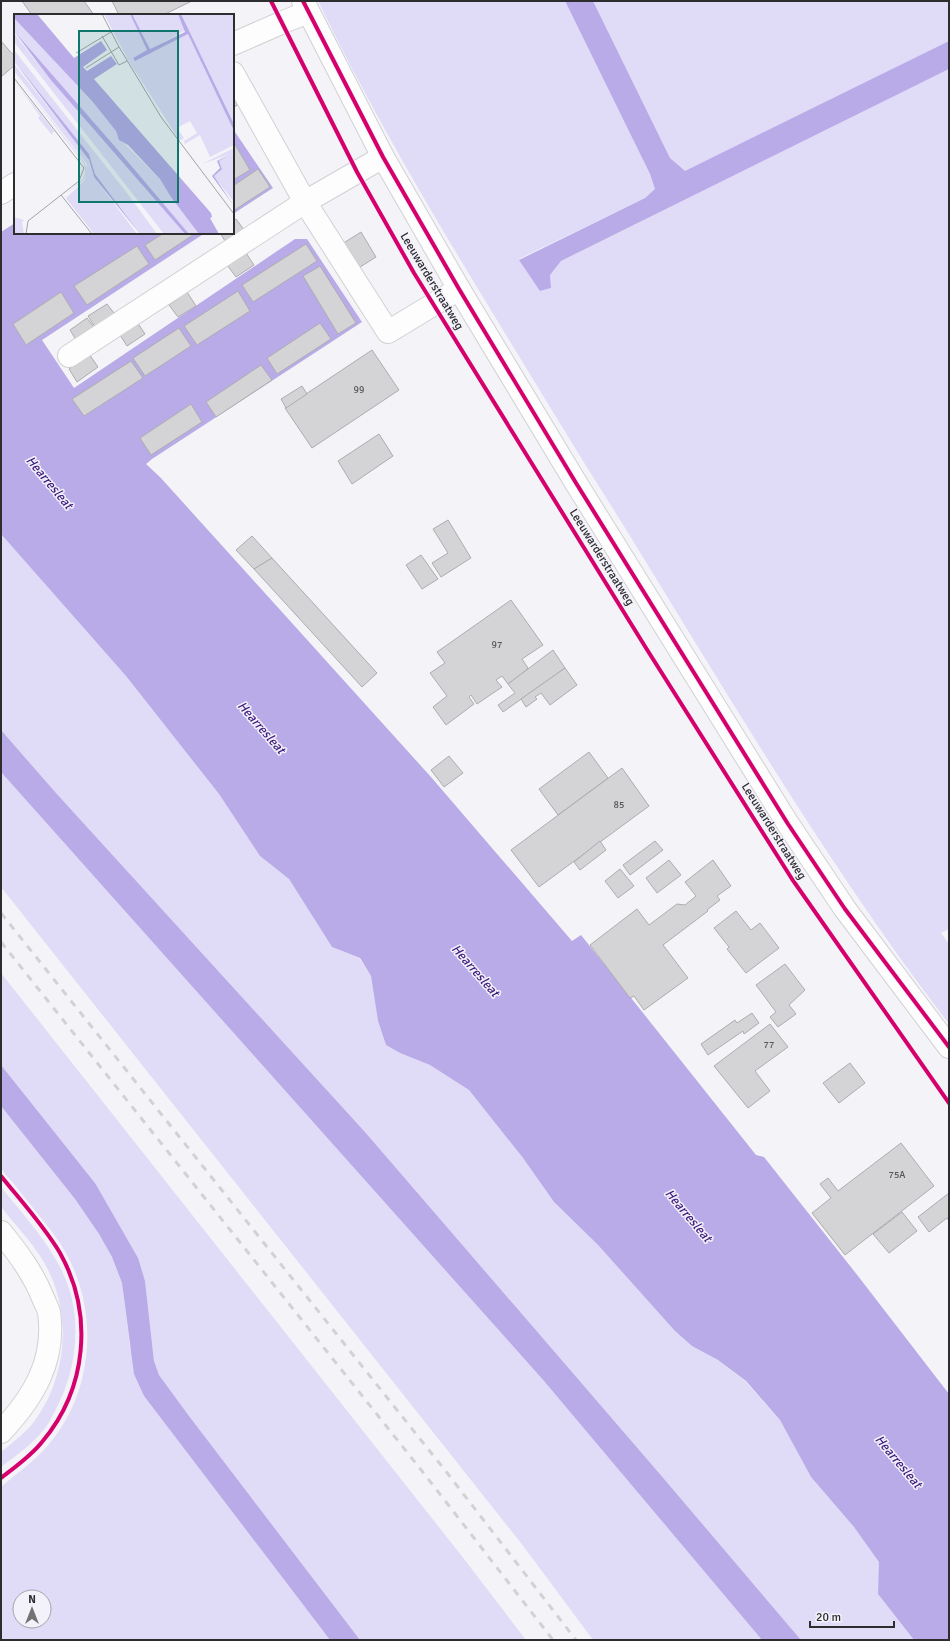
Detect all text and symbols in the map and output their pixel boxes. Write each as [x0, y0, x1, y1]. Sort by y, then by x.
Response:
inset map [14, 14, 234, 234]
street label: Leeuwarderstraatweg [397, 230, 467, 333]
house number: 99 [354, 384, 364, 396]
water label: Hearresleat [22, 453, 77, 514]
street label: Leeuwarderstraatweg [566, 506, 637, 608]
house number: 97 [492, 639, 502, 651]
water label: Hearresleat [234, 698, 289, 758]
street label: Leeuwarderstraatweg [738, 780, 809, 882]
house number: 85 [614, 799, 624, 811]
water label: Hearresleat [448, 941, 503, 1001]
house number: 77 [764, 1039, 774, 1051]
house number: 75A [889, 1169, 905, 1181]
water label: Hearresleat [661, 1186, 716, 1247]
water label: Hearresleat [871, 1432, 926, 1493]
north arrow [12, 1589, 52, 1629]
text: N [28, 1593, 36, 1606]
scale bar [810, 1603, 894, 1629]
text: 20 m [816, 1610, 841, 1625]

